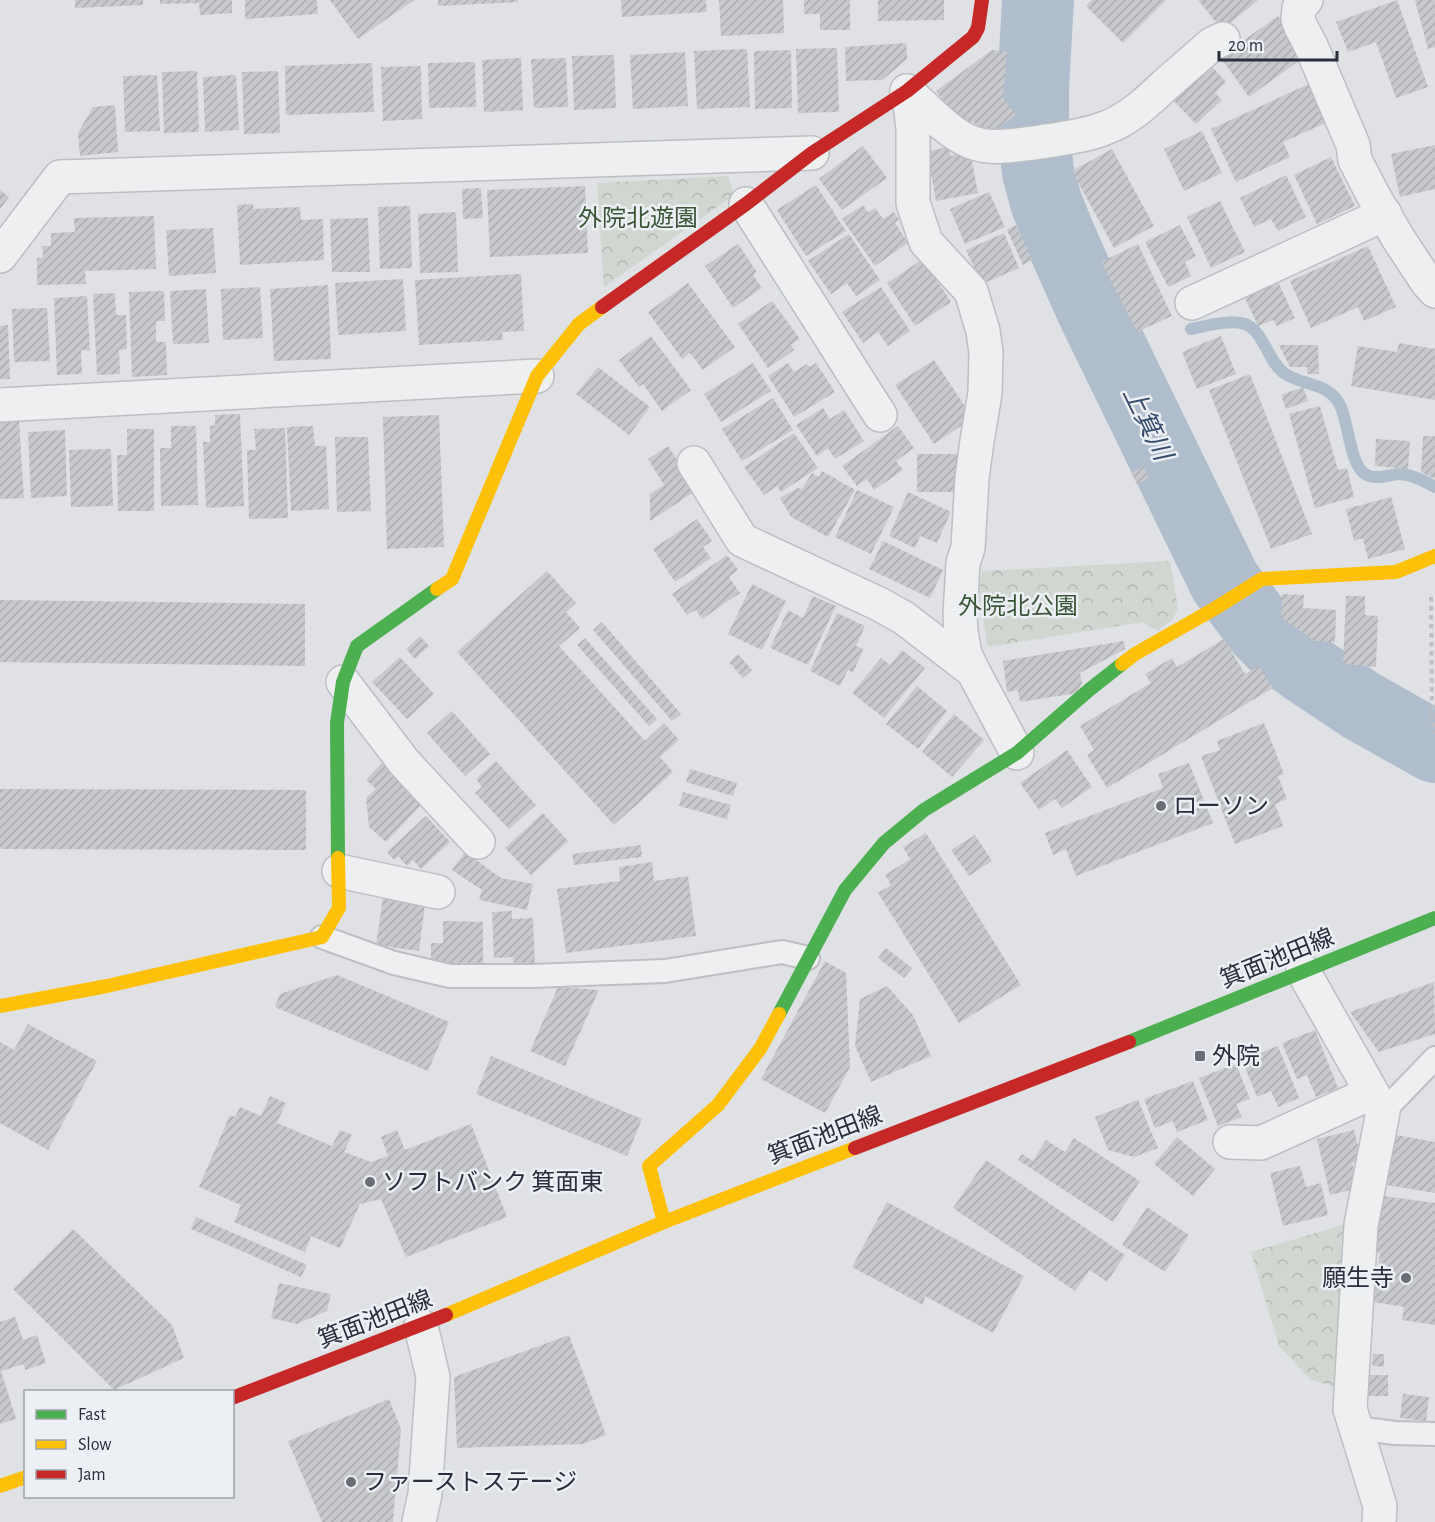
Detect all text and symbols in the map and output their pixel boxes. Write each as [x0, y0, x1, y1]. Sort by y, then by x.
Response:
scale bar [1219, 24, 1338, 62]
text: 20 m [1228, 37, 1263, 55]
park label: 外院北遊園 [578, 205, 698, 231]
water label: 上箕川 [1118, 382, 1178, 467]
park label: 外院北公園 [958, 593, 1078, 619]
place label: ローソン [1173, 795, 1269, 819]
marker: ローソン [1154, 799, 1168, 813]
street label: 箕面池田線 [1216, 923, 1338, 993]
place label: 外院 [1212, 1043, 1260, 1069]
marker: 外院 [1193, 1049, 1207, 1063]
street label: 箕面池田線 [764, 1101, 886, 1169]
place label: ソフトバンク 箕面東 [382, 1169, 603, 1195]
marker: ソフトバンク 箕面東 [363, 1175, 377, 1189]
place label: 願生寺 [1322, 1265, 1394, 1291]
marker: 願生寺 [1399, 1271, 1413, 1285]
street label: 箕面池田線 [314, 1285, 436, 1353]
legend [24, 1390, 234, 1498]
text: Fast [78, 1406, 106, 1424]
text: Slow [78, 1436, 111, 1454]
text: Jam [78, 1466, 106, 1484]
place label: ファーストステージ [363, 1470, 577, 1495]
marker: ファーストステージ [344, 1475, 358, 1489]

